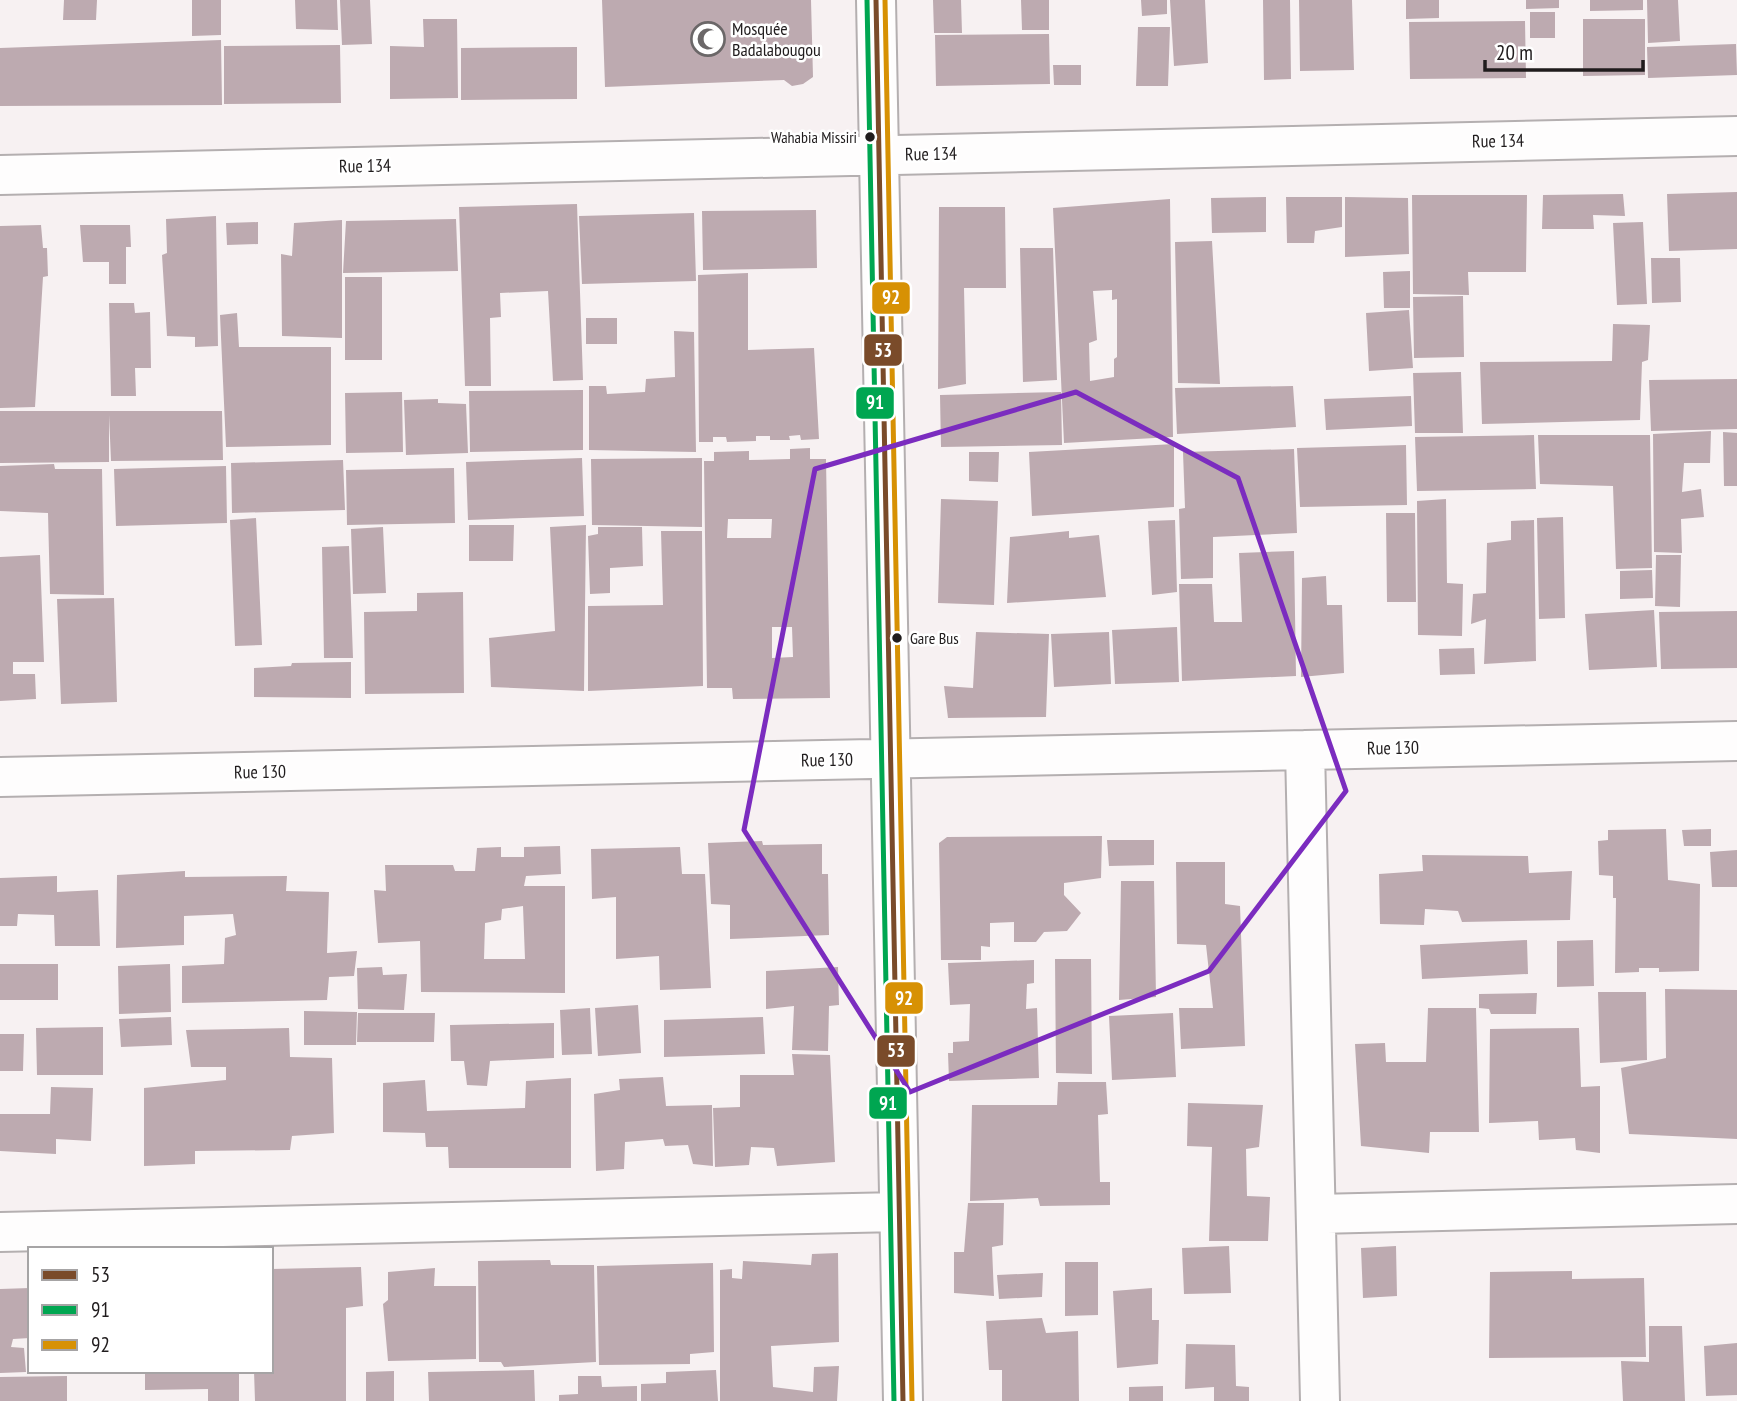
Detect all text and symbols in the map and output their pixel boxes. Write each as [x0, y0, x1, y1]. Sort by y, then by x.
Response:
place label: Mosquée Badalabougou [732, 17, 821, 61]
mosque icon: Mosquée Badalabougou [689, 20, 727, 58]
scale bar [1485, 28, 1642, 72]
text: 20 m [1496, 39, 1533, 66]
place label: Wahabia Missiri [771, 127, 857, 147]
street label: Rue 134 [1472, 129, 1524, 152]
marker: Wahabia Missiri [863, 130, 877, 144]
street label: Rue 134 [905, 142, 957, 165]
street label: Rue 134 [339, 154, 391, 177]
line badge: 92 [871, 281, 911, 315]
text: 92 [882, 285, 900, 309]
line badge: 53 [863, 333, 903, 367]
text: 53 [874, 338, 892, 362]
line badge: 91 [855, 386, 895, 420]
text: 91 [866, 390, 884, 414]
place label: Gare Bus [910, 628, 959, 648]
marker: Gare Bus [890, 631, 904, 645]
street label: Rue 130 [1367, 736, 1419, 759]
street label: Rue 130 [801, 748, 853, 771]
street label: Rue 130 [234, 760, 286, 783]
line badge: 92 [884, 981, 924, 1015]
text: 92 [895, 986, 913, 1010]
line badge: 53 [876, 1034, 916, 1068]
text: 53 [887, 1038, 905, 1062]
line badge: 91 [868, 1086, 908, 1120]
text: 91 [879, 1091, 897, 1115]
legend [28, 1247, 273, 1373]
text: 53 [91, 1261, 110, 1288]
text: 91 [91, 1296, 110, 1323]
text: 92 [91, 1331, 110, 1358]

